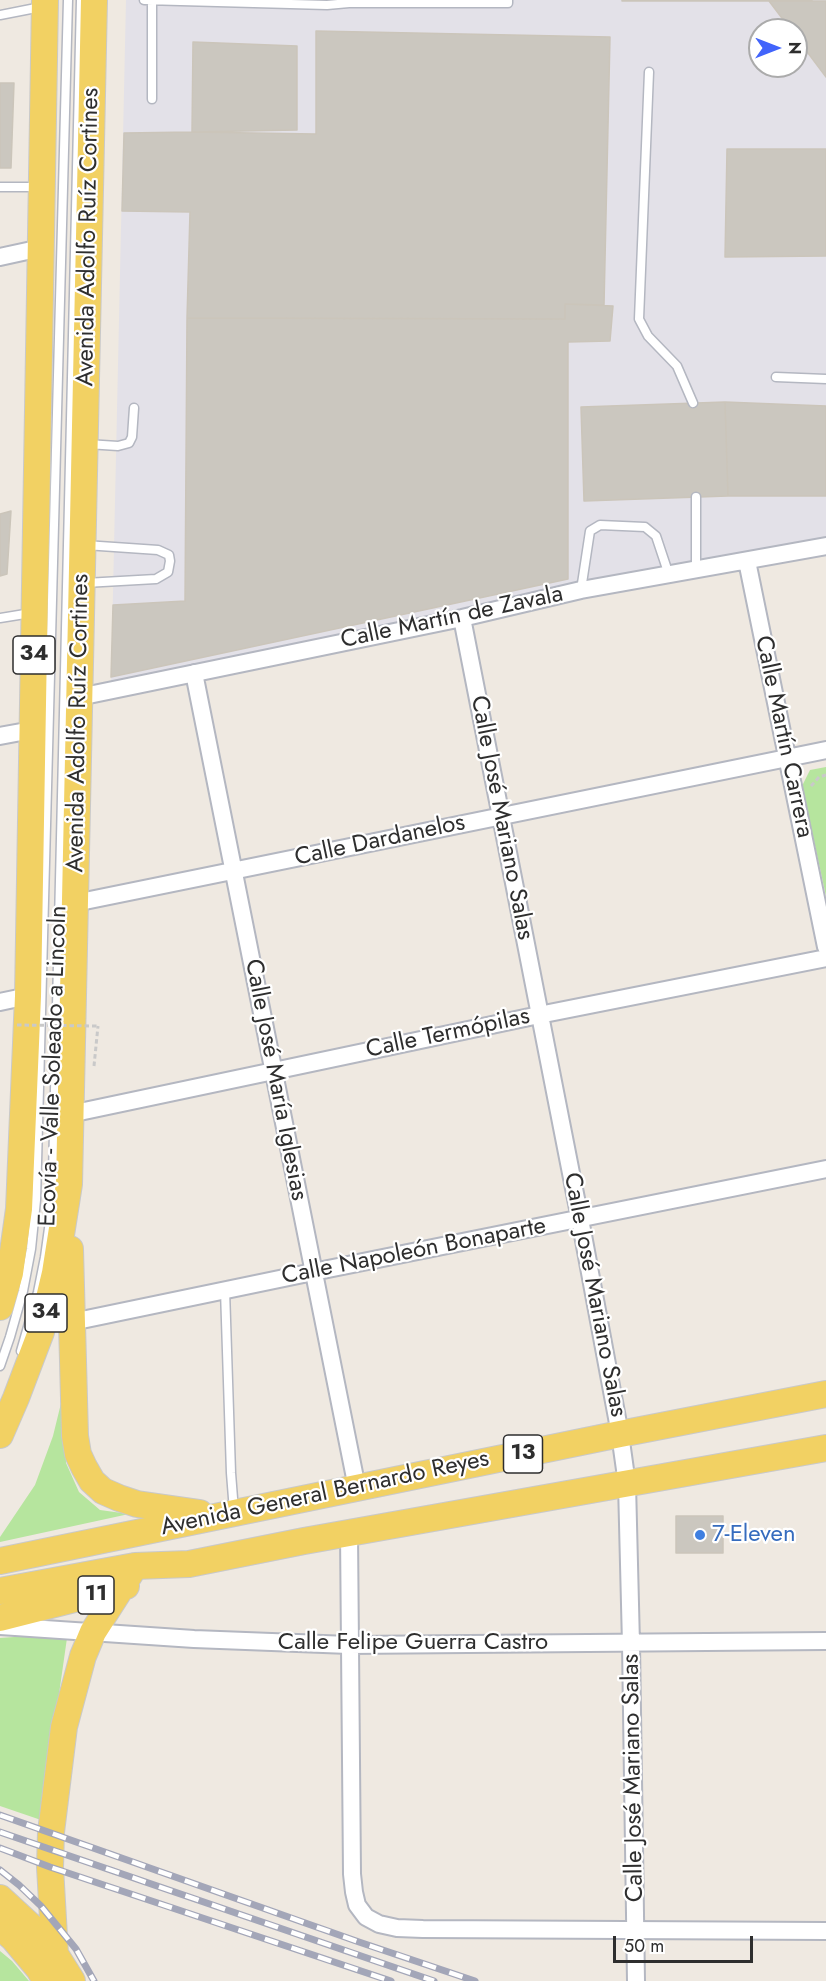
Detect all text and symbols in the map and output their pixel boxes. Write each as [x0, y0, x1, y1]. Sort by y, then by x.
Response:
north arrow [748, 18, 808, 78]
text: N [783, 42, 806, 54]
street label: Avenida Adolfo Ruíz Cortines [72, 87, 106, 387]
street label: Avenida Adolfo Ruíz Cortines [62, 573, 96, 873]
street label: Calle Martín de Zavala [338, 580, 566, 656]
street label: Calle Martín Carrera [748, 633, 818, 841]
road number: 34 [13, 636, 55, 674]
street label: Calle José Mariano Salas [463, 694, 539, 942]
street label: Calle Dardanelos [292, 809, 468, 873]
street label: Ecovía - Valle Soleado a Lincoln [34, 905, 74, 1227]
street label: Calle José María Iglesias [237, 957, 313, 1203]
street label: Calle Termópilas [364, 1003, 532, 1065]
street label: Calle José Mariano Salas [556, 1171, 632, 1419]
street label: Calle Napoleón Bonaparte [279, 1212, 549, 1292]
road number: 34 [25, 1294, 67, 1332]
road number: 13 [504, 1435, 542, 1473]
street label: Avenida General Bernardo Reyes [158, 1445, 492, 1543]
place label: 7-Eleven [712, 1521, 796, 1549]
marker: 7-Eleven [693, 1528, 707, 1542]
road number: 11 [78, 1576, 114, 1614]
street label: Calle Felipe Guerra Castro [278, 1629, 548, 1657]
street label: Calle José Mariano Salas [617, 1654, 651, 1902]
scale bar [616, 1924, 756, 1962]
text: 50 m [624, 1933, 664, 1959]

